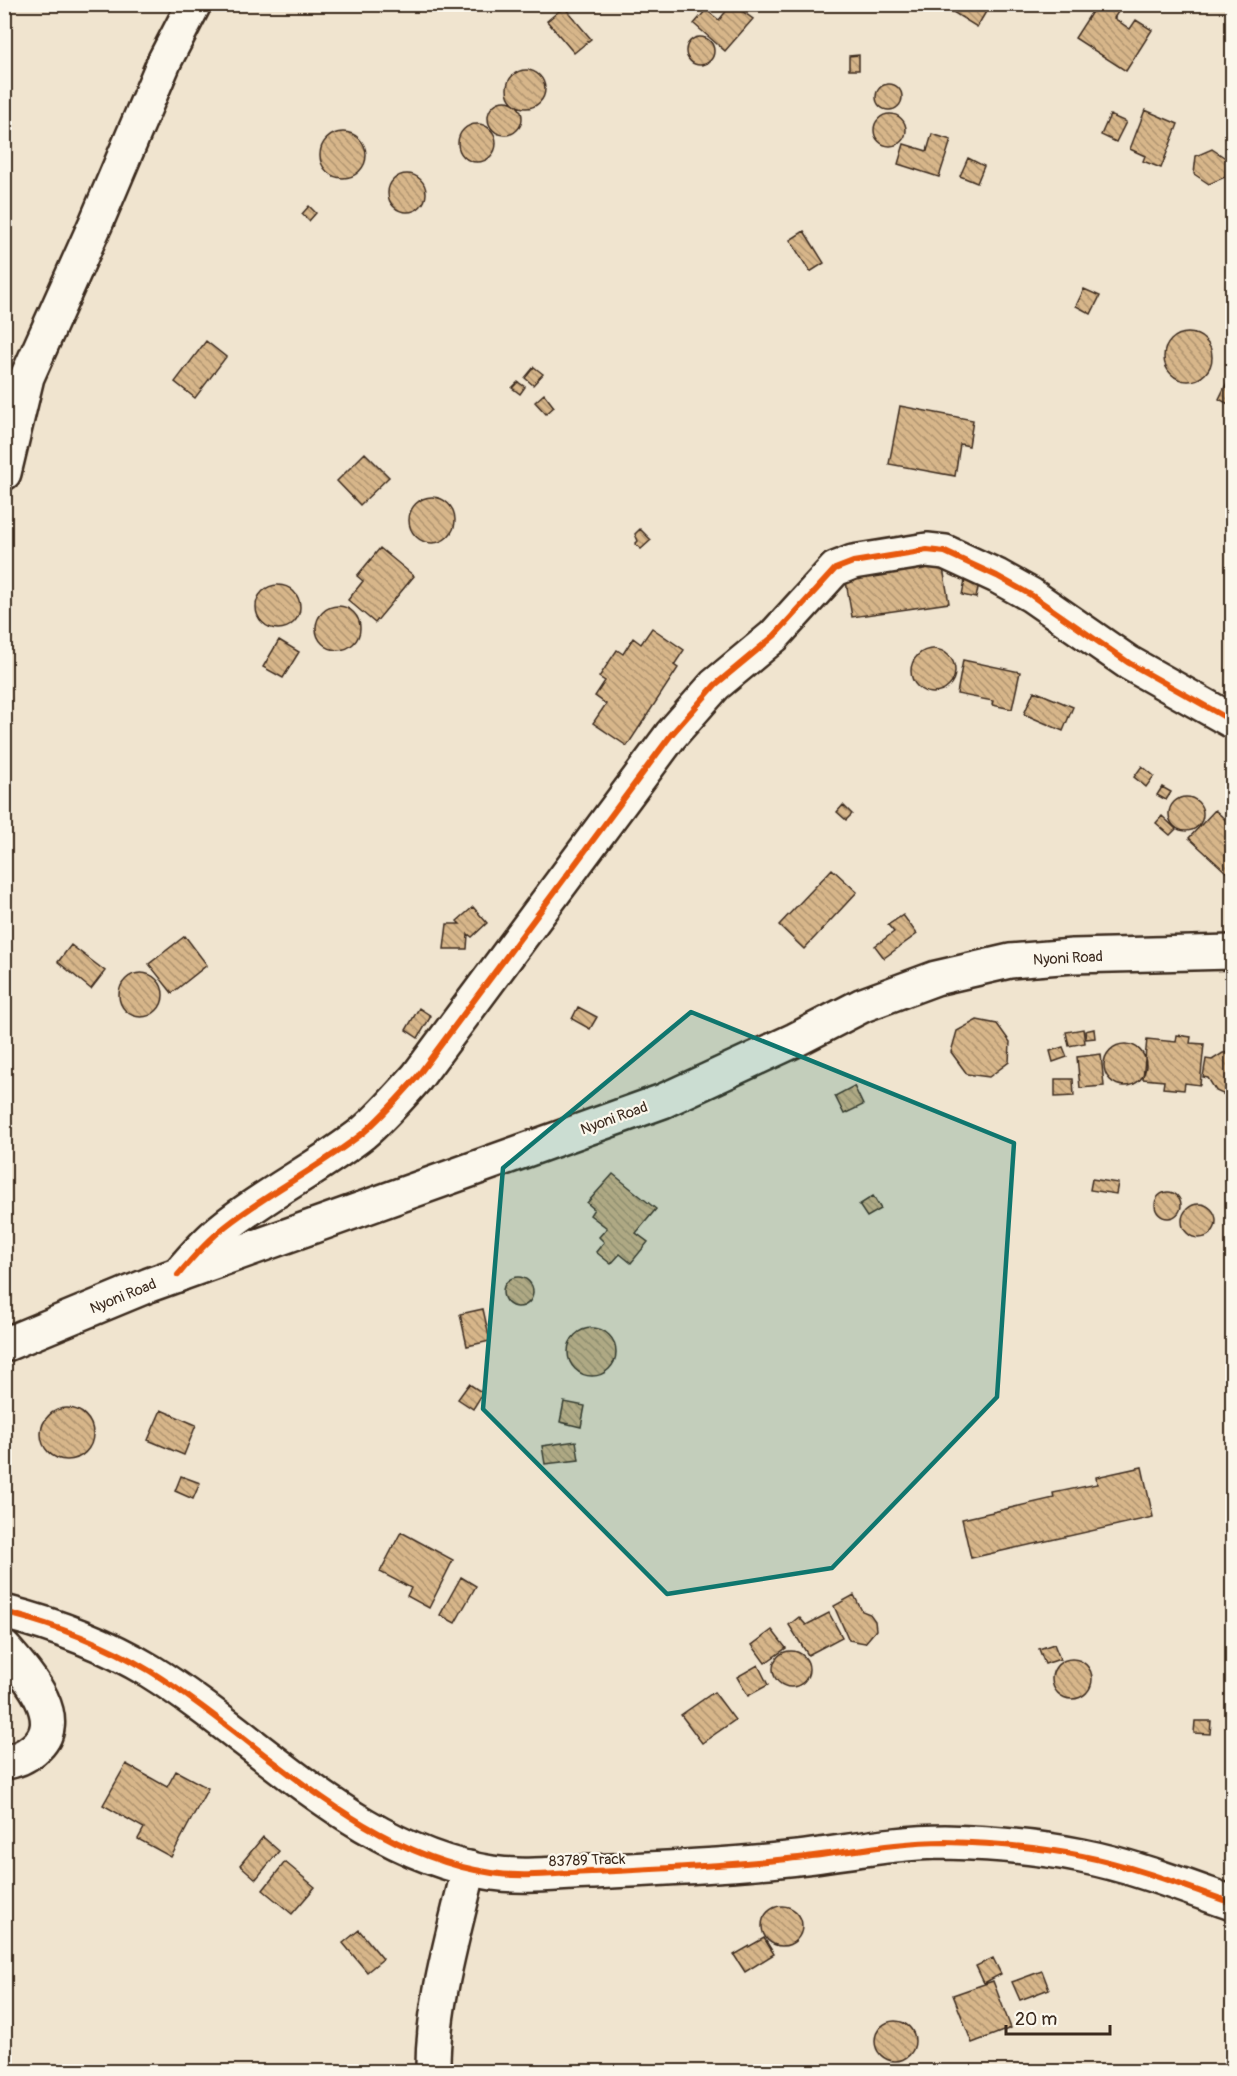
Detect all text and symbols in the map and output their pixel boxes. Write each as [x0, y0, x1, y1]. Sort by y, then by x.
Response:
street label: Nyoni Road [1033, 947, 1103, 970]
street label: Nyoni Road [578, 1098, 650, 1139]
street label: Nyoni Road [87, 1275, 159, 1318]
street label: 83789 Track [548, 1850, 626, 1871]
scale bar [1006, 1998, 1110, 2036]
text: 20 m [1015, 2008, 1057, 2031]

